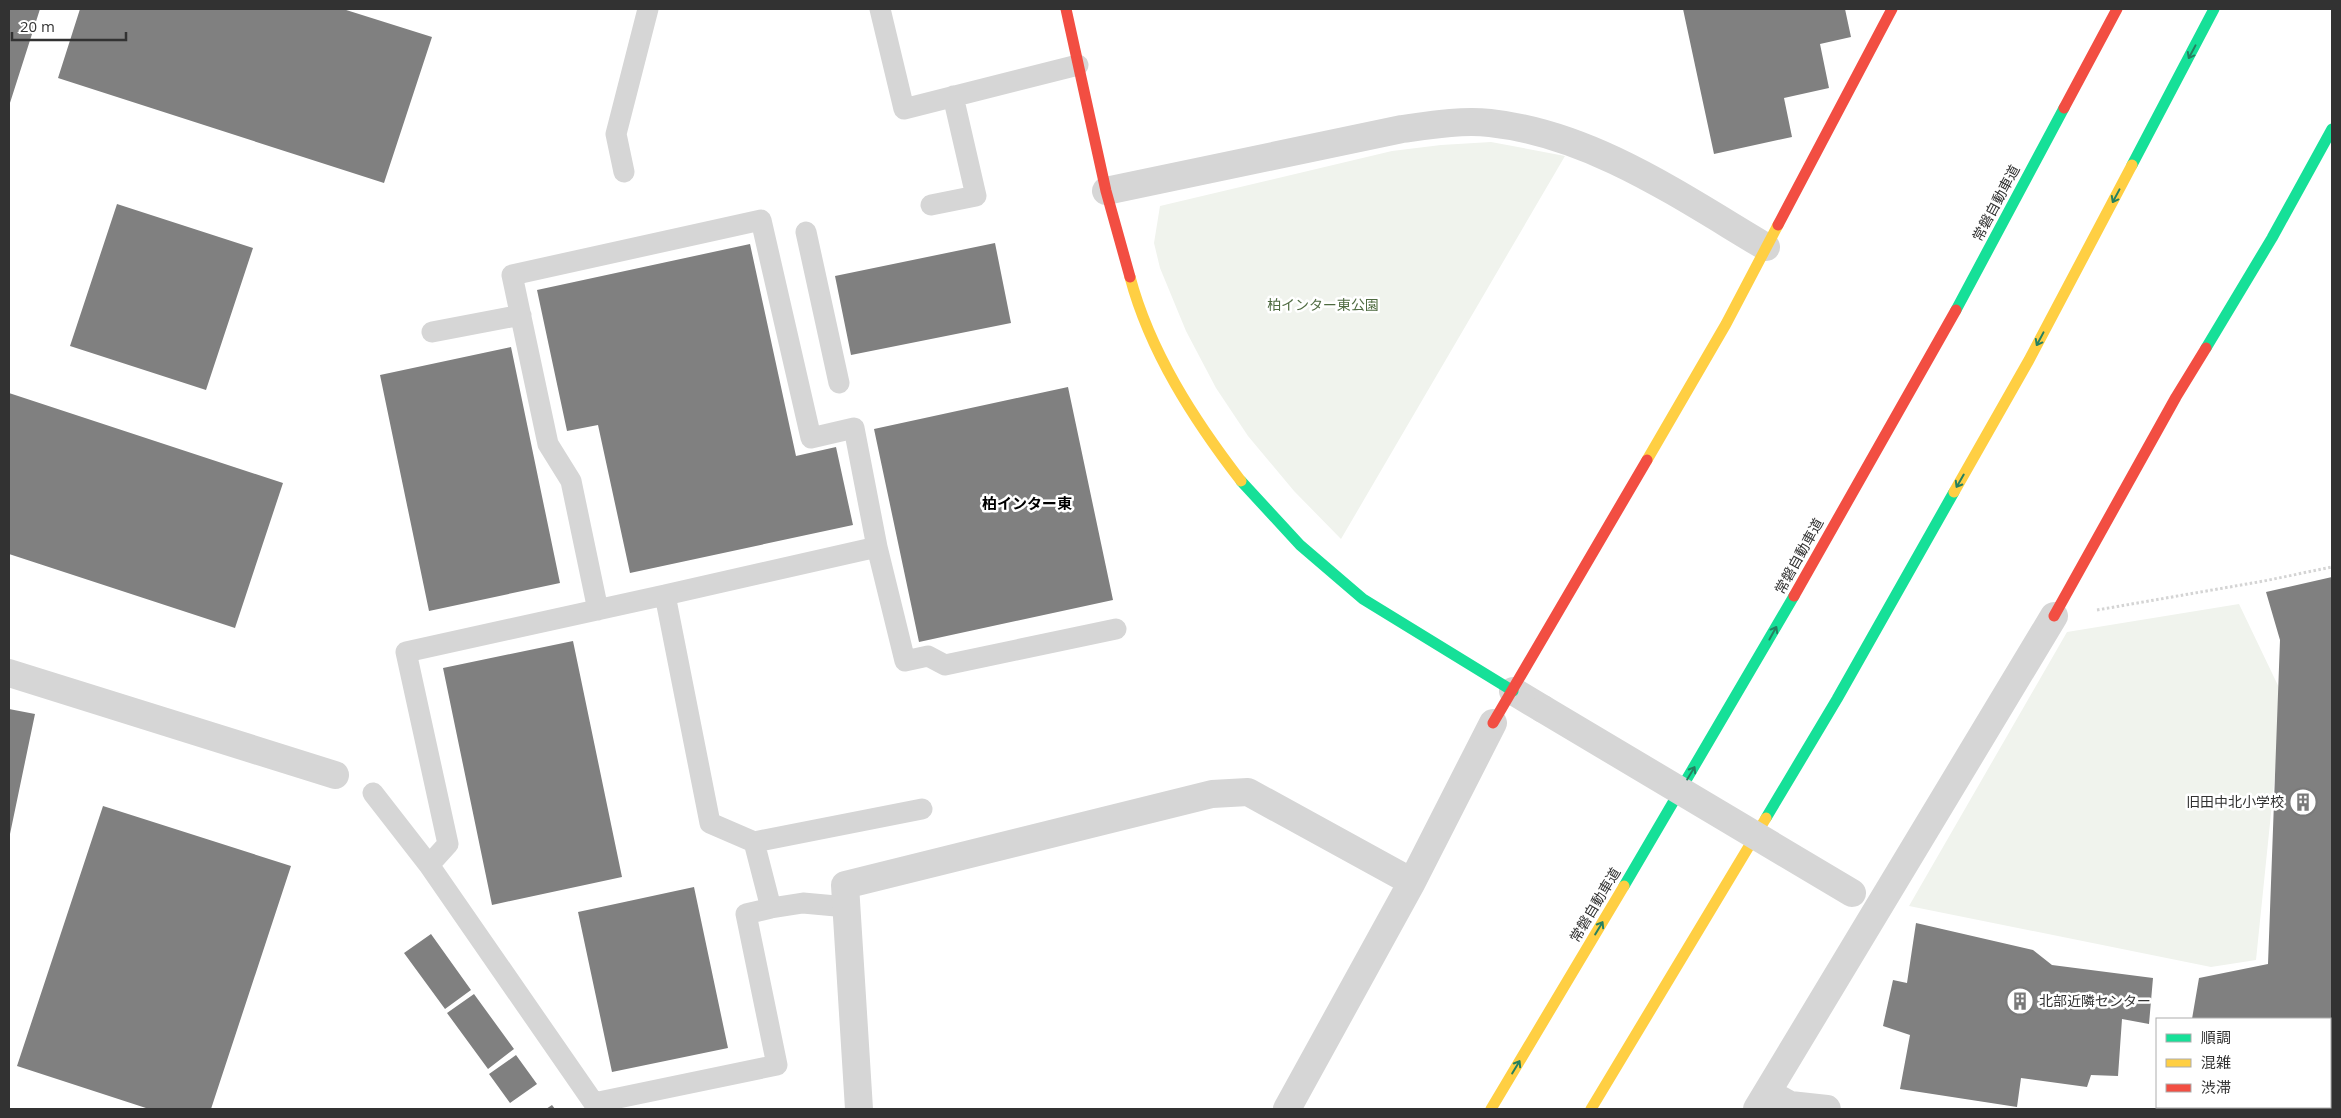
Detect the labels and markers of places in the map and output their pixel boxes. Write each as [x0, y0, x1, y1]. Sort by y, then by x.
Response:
building icon: 旧田中北小学校 [2288, 787, 2318, 817]
place label: 旧田中北小学校 [2186, 792, 2284, 811]
building icon: 北部近隣センター [2005, 986, 2035, 1016]
place label: 北部近隣センター [2039, 991, 2151, 1010]

